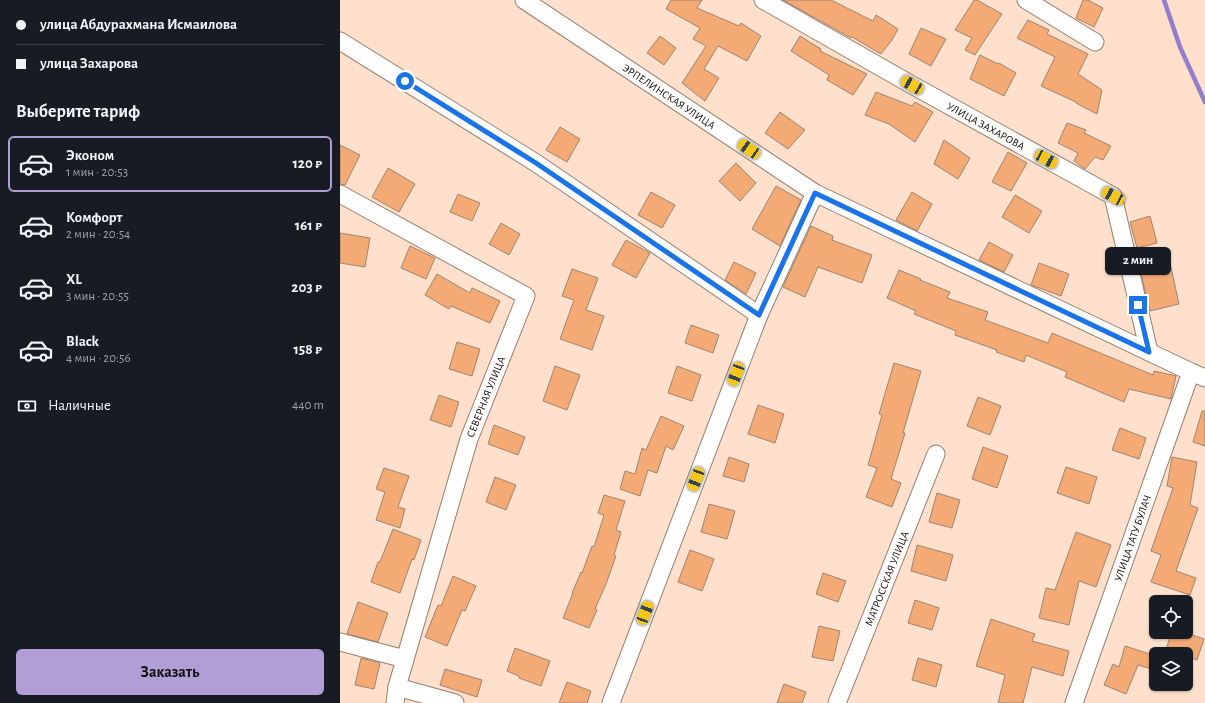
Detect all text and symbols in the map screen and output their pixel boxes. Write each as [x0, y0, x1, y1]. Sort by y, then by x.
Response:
text: улица Абдурахмана Исмаилова [40, 17, 237, 32]
text: улица Захарова [40, 56, 138, 71]
street label: ЭРПЕЛИНСКАЯ УЛИЦА [621, 62, 718, 131]
route start [396, 72, 414, 90]
car [899, 74, 925, 96]
street label: УЛИЦА ЗАХАРОВА [945, 100, 1027, 152]
text: Выберите тариф [16, 103, 140, 121]
car [736, 137, 762, 161]
icon: car [18, 146, 54, 182]
text: Эконом [66, 148, 114, 163]
car [1033, 148, 1059, 170]
text: 120 ₽ [292, 156, 322, 171]
text: 1 мин · 20:53 [66, 166, 128, 179]
car [1100, 185, 1126, 207]
icon: car [18, 208, 54, 244]
text: Комфорт [66, 210, 122, 225]
text: 161 ₽ [295, 218, 322, 233]
text: 2 мин · 20:54 [66, 228, 130, 241]
callout: 2 мин [1105, 247, 1171, 275]
text: 2 мин [1123, 254, 1153, 267]
icon: car [18, 270, 54, 306]
text: XL [66, 272, 82, 287]
text: 203 ₽ [291, 280, 322, 295]
text: 3 мин · 20:55 [66, 290, 129, 303]
route end [1129, 296, 1147, 314]
icon: car [18, 332, 54, 368]
text: Black [66, 334, 99, 349]
text: 158 ₽ [293, 342, 322, 357]
text: 4 мин · 20:56 [66, 352, 131, 365]
street label: СЕВЕРНАЯ УЛИЦА [465, 354, 507, 439]
car [726, 361, 746, 387]
icon: cash [16, 395, 38, 417]
text: Наличные [48, 398, 111, 413]
text: 440 m [292, 399, 324, 412]
car [686, 466, 706, 492]
street label: УЛИЦА ТАТУ БУЛАЧ [1112, 493, 1153, 583]
street label: МАТРОССКАЯ УЛИЦА [863, 529, 910, 627]
map controls [1149, 595, 1193, 691]
button: locate [1149, 595, 1193, 639]
car [635, 600, 655, 626]
button: layers [1149, 647, 1193, 691]
button: Заказать [16, 649, 324, 695]

